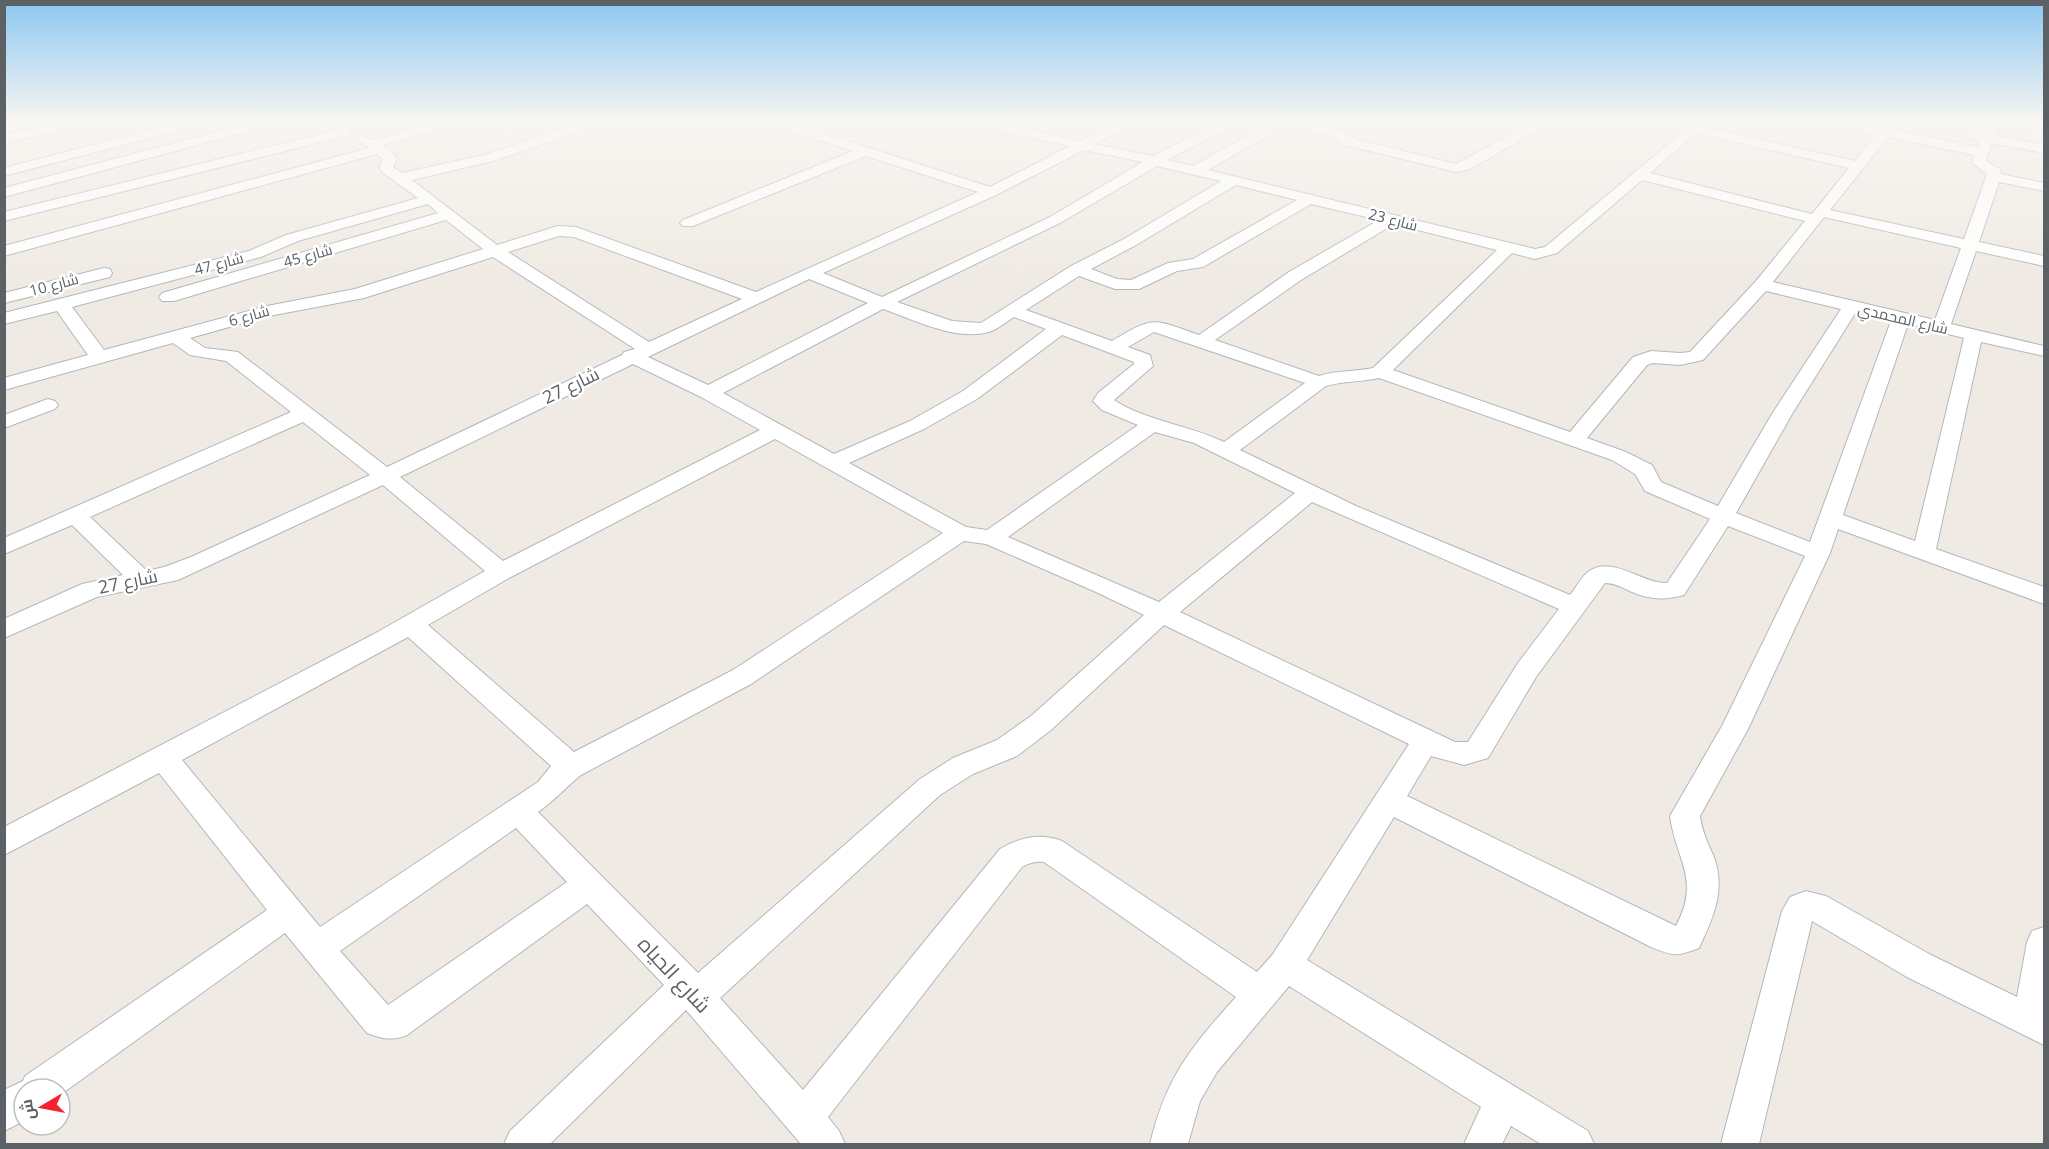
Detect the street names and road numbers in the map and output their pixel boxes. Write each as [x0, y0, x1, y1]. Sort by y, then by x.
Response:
street label: شارع 23 [1366, 203, 1420, 237]
street label: شارع 45 [281, 239, 335, 273]
street label: شارع 47 [192, 247, 246, 281]
street label: شارع 10 [27, 268, 81, 302]
street label: شارع المحمدي [1856, 298, 1950, 341]
street label: شارع 6 [226, 300, 272, 332]
street label: شارع 27 [538, 361, 603, 410]
street label: شارع 27 [96, 563, 160, 600]
street label: شارع الحياه [631, 930, 717, 1019]

